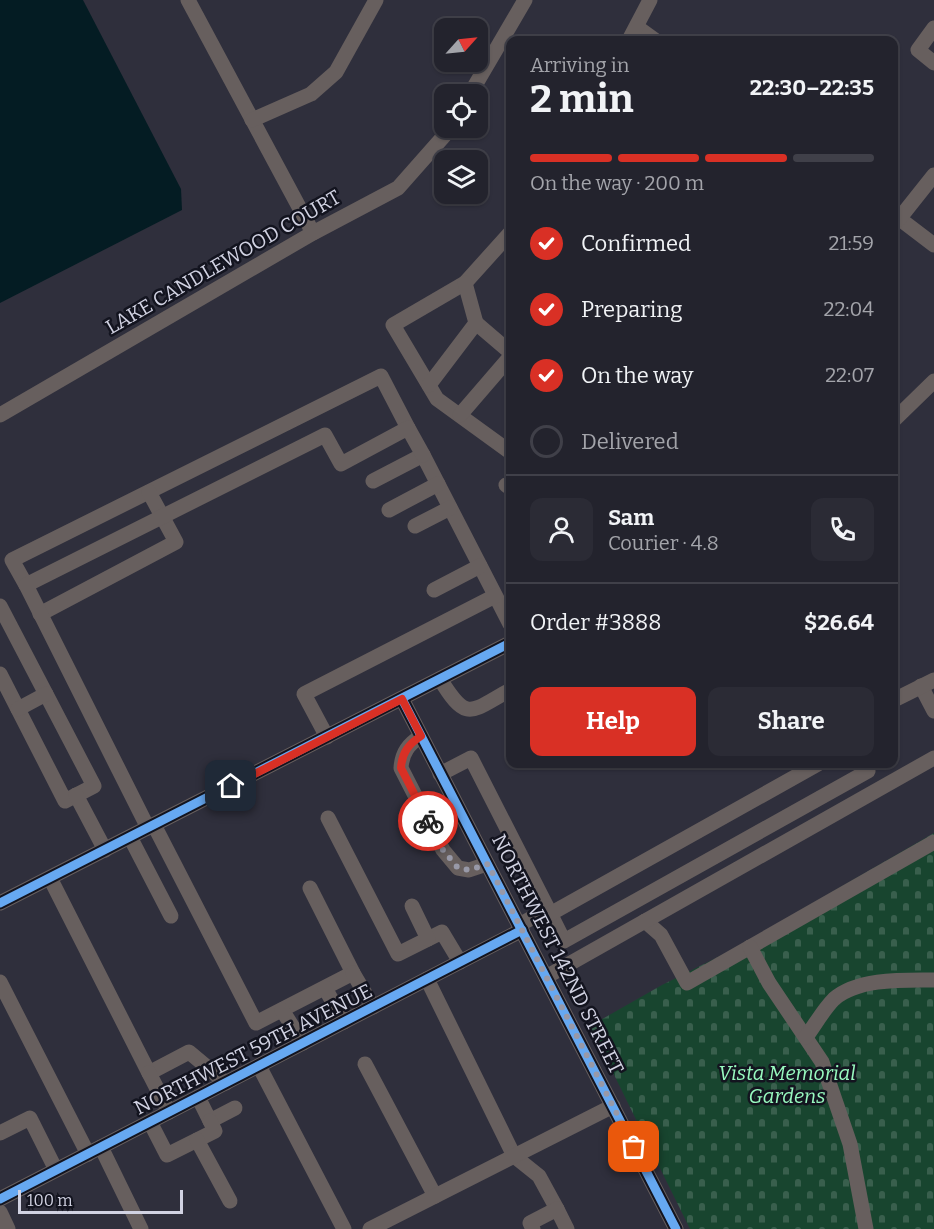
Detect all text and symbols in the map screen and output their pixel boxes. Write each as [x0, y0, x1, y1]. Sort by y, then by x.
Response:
north arrow [434, 18, 488, 72]
map controls [434, 18, 488, 204]
text: Arriving in [530, 53, 629, 77]
text: 22:30–22:35 [750, 74, 874, 101]
text: 2 min [530, 76, 634, 122]
button: locate [434, 84, 488, 138]
button: layers [434, 150, 488, 204]
text: On the way · 200 m [530, 171, 704, 195]
street label: LAKE CANDLEWOOD COURT [101, 185, 345, 339]
icon: check [530, 227, 563, 260]
text: Confirmed [581, 230, 691, 257]
text: 21:59 [829, 231, 874, 255]
icon: check [530, 293, 563, 326]
text: Preparing [581, 296, 683, 323]
text: 22:04 [824, 297, 874, 321]
icon: check [530, 359, 563, 392]
text: On the way [581, 362, 693, 389]
text: 22:07 [825, 363, 874, 387]
text: Delivered [581, 428, 679, 455]
button: person [530, 498, 593, 561]
button: phone [811, 498, 874, 561]
text: Sam [608, 504, 654, 531]
text: Courier · 4.8 [608, 531, 719, 555]
text: Order #3888 [530, 609, 661, 636]
text: $26.64 [804, 609, 874, 636]
button: Help [530, 687, 696, 756]
button: Share [708, 687, 874, 756]
pin [205, 760, 256, 811]
icon: home [214, 769, 247, 802]
courier [398, 791, 458, 851]
icon: bike [412, 805, 445, 838]
street label: NORTHWEST 142ND STREET [487, 830, 629, 1078]
street label: NORTHWEST 59TH AVENUE [130, 978, 376, 1120]
park label: Vista Memorial Gardens [718, 1061, 856, 1108]
pin [608, 1121, 659, 1172]
icon: bag [617, 1130, 650, 1163]
scale bar [18, 1187, 183, 1214]
text: 100 m [27, 1191, 72, 1210]

